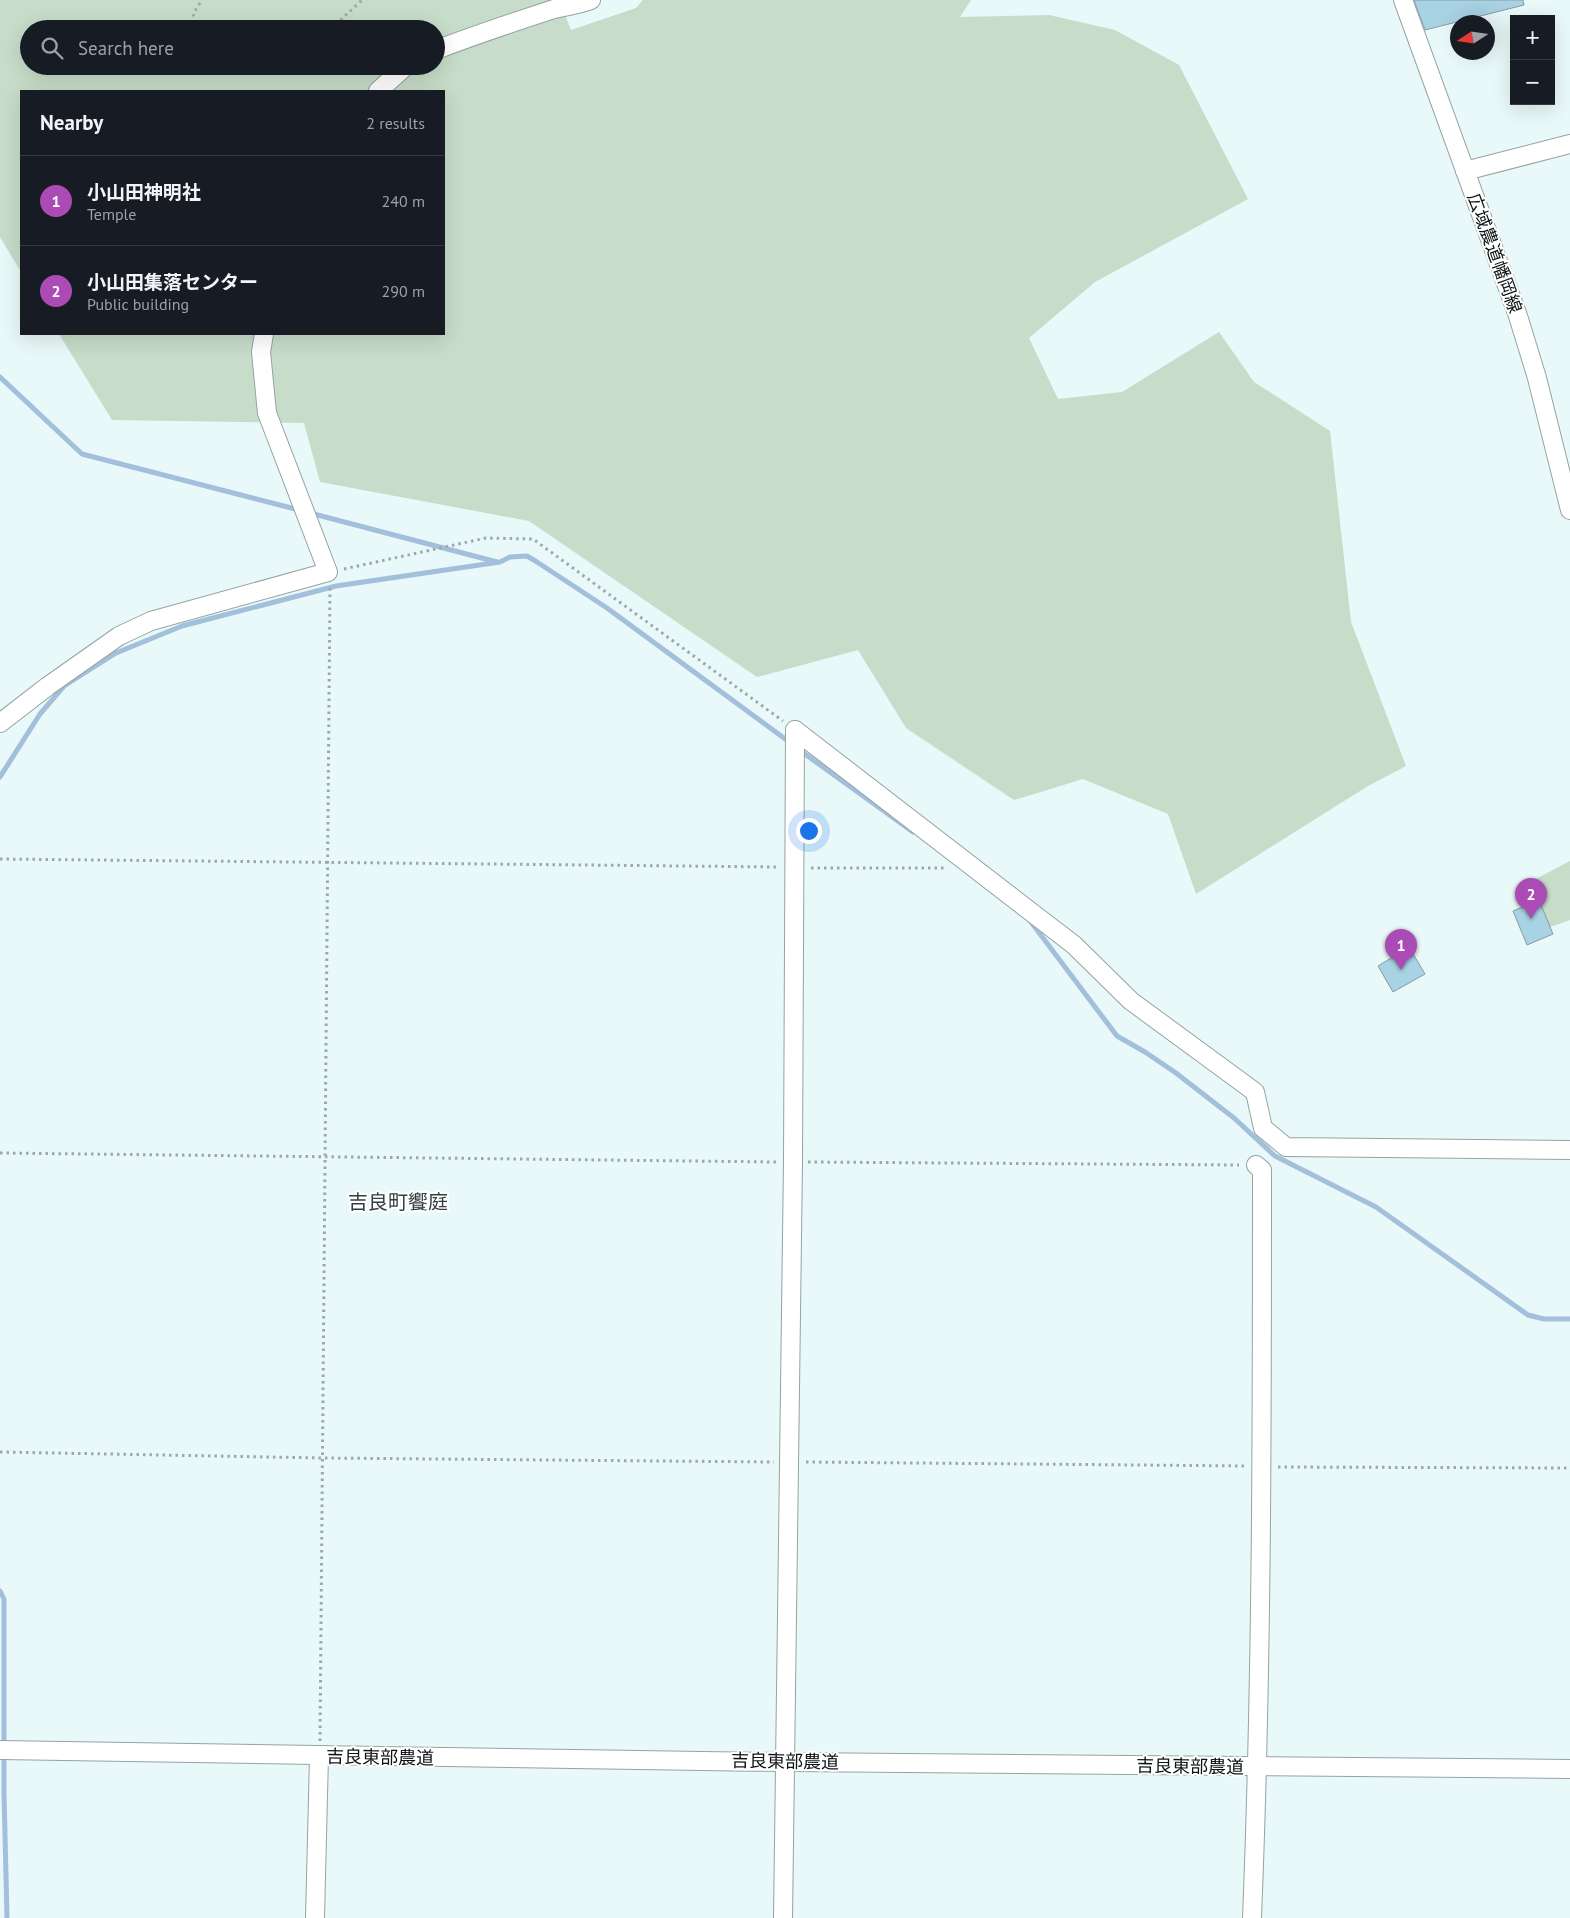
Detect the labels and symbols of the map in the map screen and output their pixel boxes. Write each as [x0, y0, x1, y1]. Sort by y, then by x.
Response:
north arrow [1450, 15, 1495, 60]
street label: 広域農道幡岡線 [1463, 190, 1527, 316]
your location [796, 818, 822, 844]
pin: 2 [1515, 878, 1547, 919]
pin: 1 [1385, 929, 1417, 970]
district label: 吉良町饗庭 [348, 1189, 448, 1215]
street label: 吉良東部農道 [326, 1745, 434, 1769]
street label: 吉良東部農道 [731, 1749, 839, 1773]
street label: 吉良東部農道 [1136, 1754, 1244, 1778]

